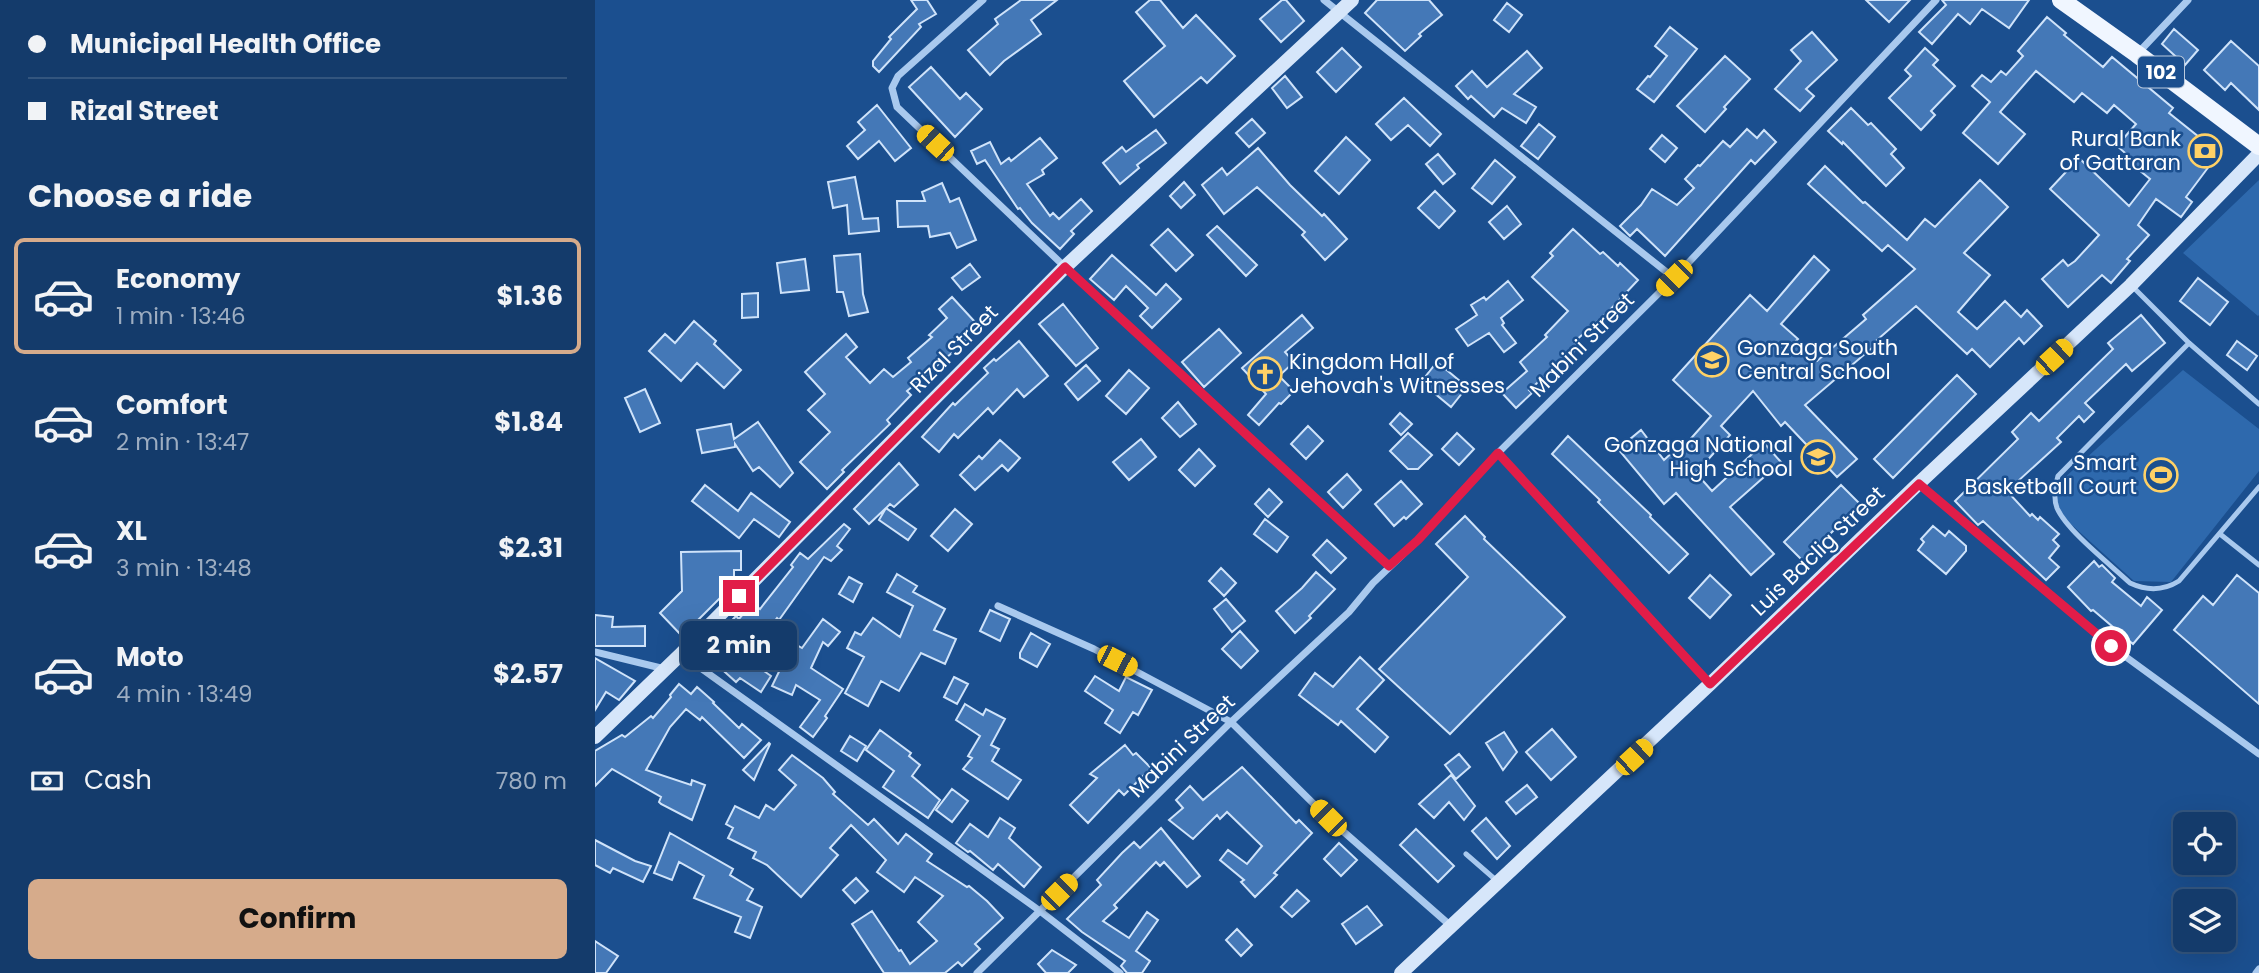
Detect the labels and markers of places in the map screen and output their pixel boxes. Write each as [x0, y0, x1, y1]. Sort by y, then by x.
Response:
place label: Rural Bank of Gattaran [2060, 124, 2181, 177]
bank icon: Rural Bank of Gattaran [2186, 132, 2224, 170]
place label: Gonzaga South Central School [1737, 333, 1898, 386]
school or university icon: Gonzaga South Central School [1693, 341, 1731, 379]
place label: Kingdom Hall of Jehovah's Witnesses [1289, 347, 1505, 400]
church icon: Kingdom Hall of Jehovah's Witnesses [1246, 355, 1284, 393]
place label: Gonzaga National High School [1604, 430, 1793, 483]
school or university icon: Gonzaga National High School [1799, 438, 1837, 476]
place label: Smart Basketball Court [1965, 448, 2137, 501]
sports icon: Smart Basketball Court [2142, 456, 2180, 494]

